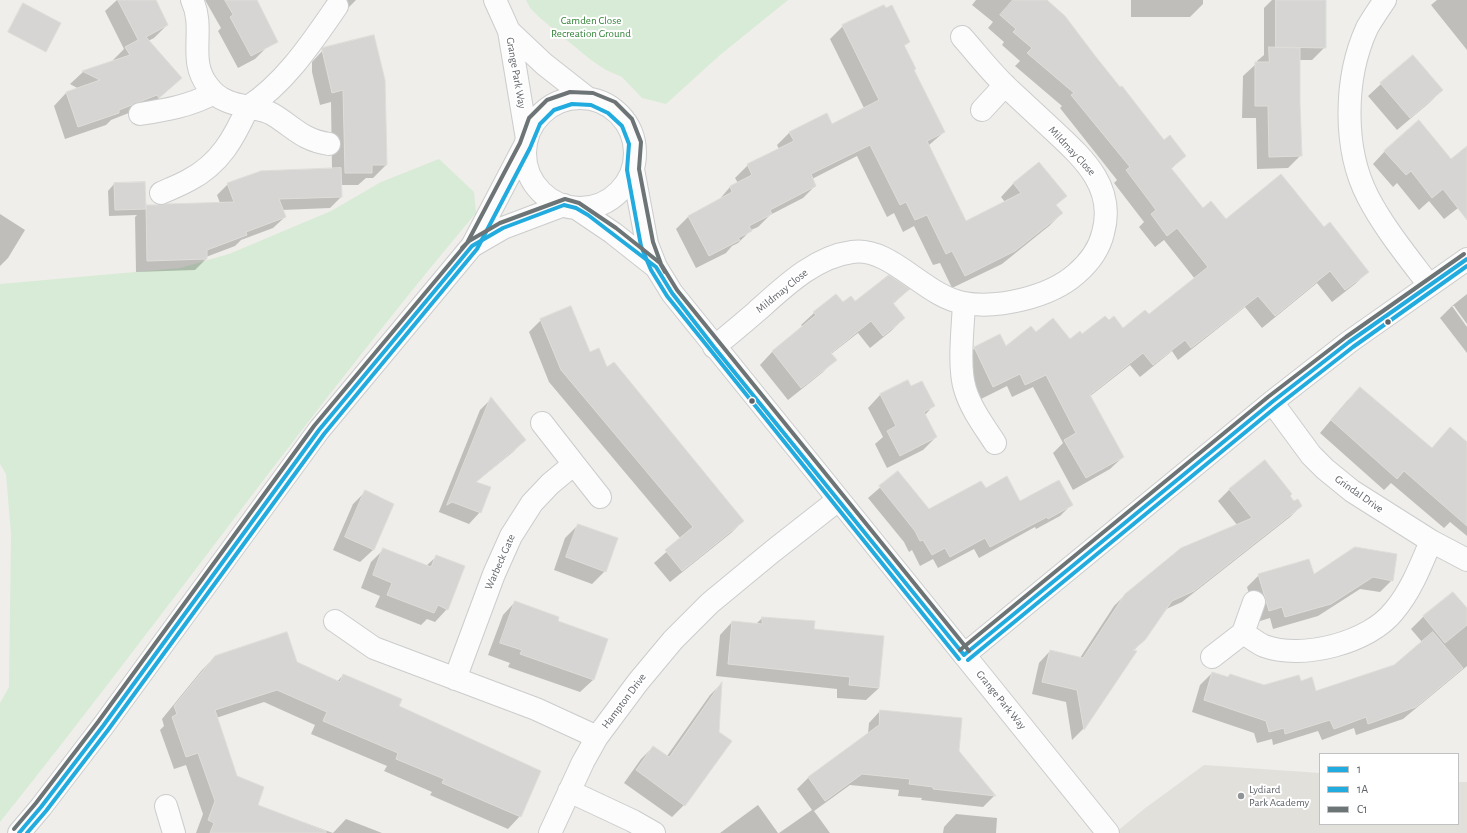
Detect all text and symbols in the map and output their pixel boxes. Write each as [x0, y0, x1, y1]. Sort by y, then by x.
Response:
park label: Camden Close Recreation Ground [551, 14, 631, 40]
street label: Grange Park Way [503, 36, 529, 110]
street label: Mildmay Close [1046, 123, 1098, 179]
street label: Mildmay Close [753, 266, 811, 316]
unlabelled marker [1383, 317, 1393, 327]
unlabelled marker [747, 396, 757, 406]
street label: Grindal Drive [1332, 472, 1386, 516]
street label: Warbeck Gate [482, 532, 518, 592]
street label: Grange Park Way [973, 668, 1029, 732]
street label: Hampton Drive [599, 671, 649, 731]
legend [1319, 753, 1459, 825]
text: 1 [1357, 763, 1361, 775]
place label: Lydiard Park Academy [1249, 783, 1309, 809]
text: 1A [1357, 783, 1368, 795]
marker: Lydiard Park Academy [1236, 791, 1246, 801]
text: C1 [1357, 803, 1367, 815]

